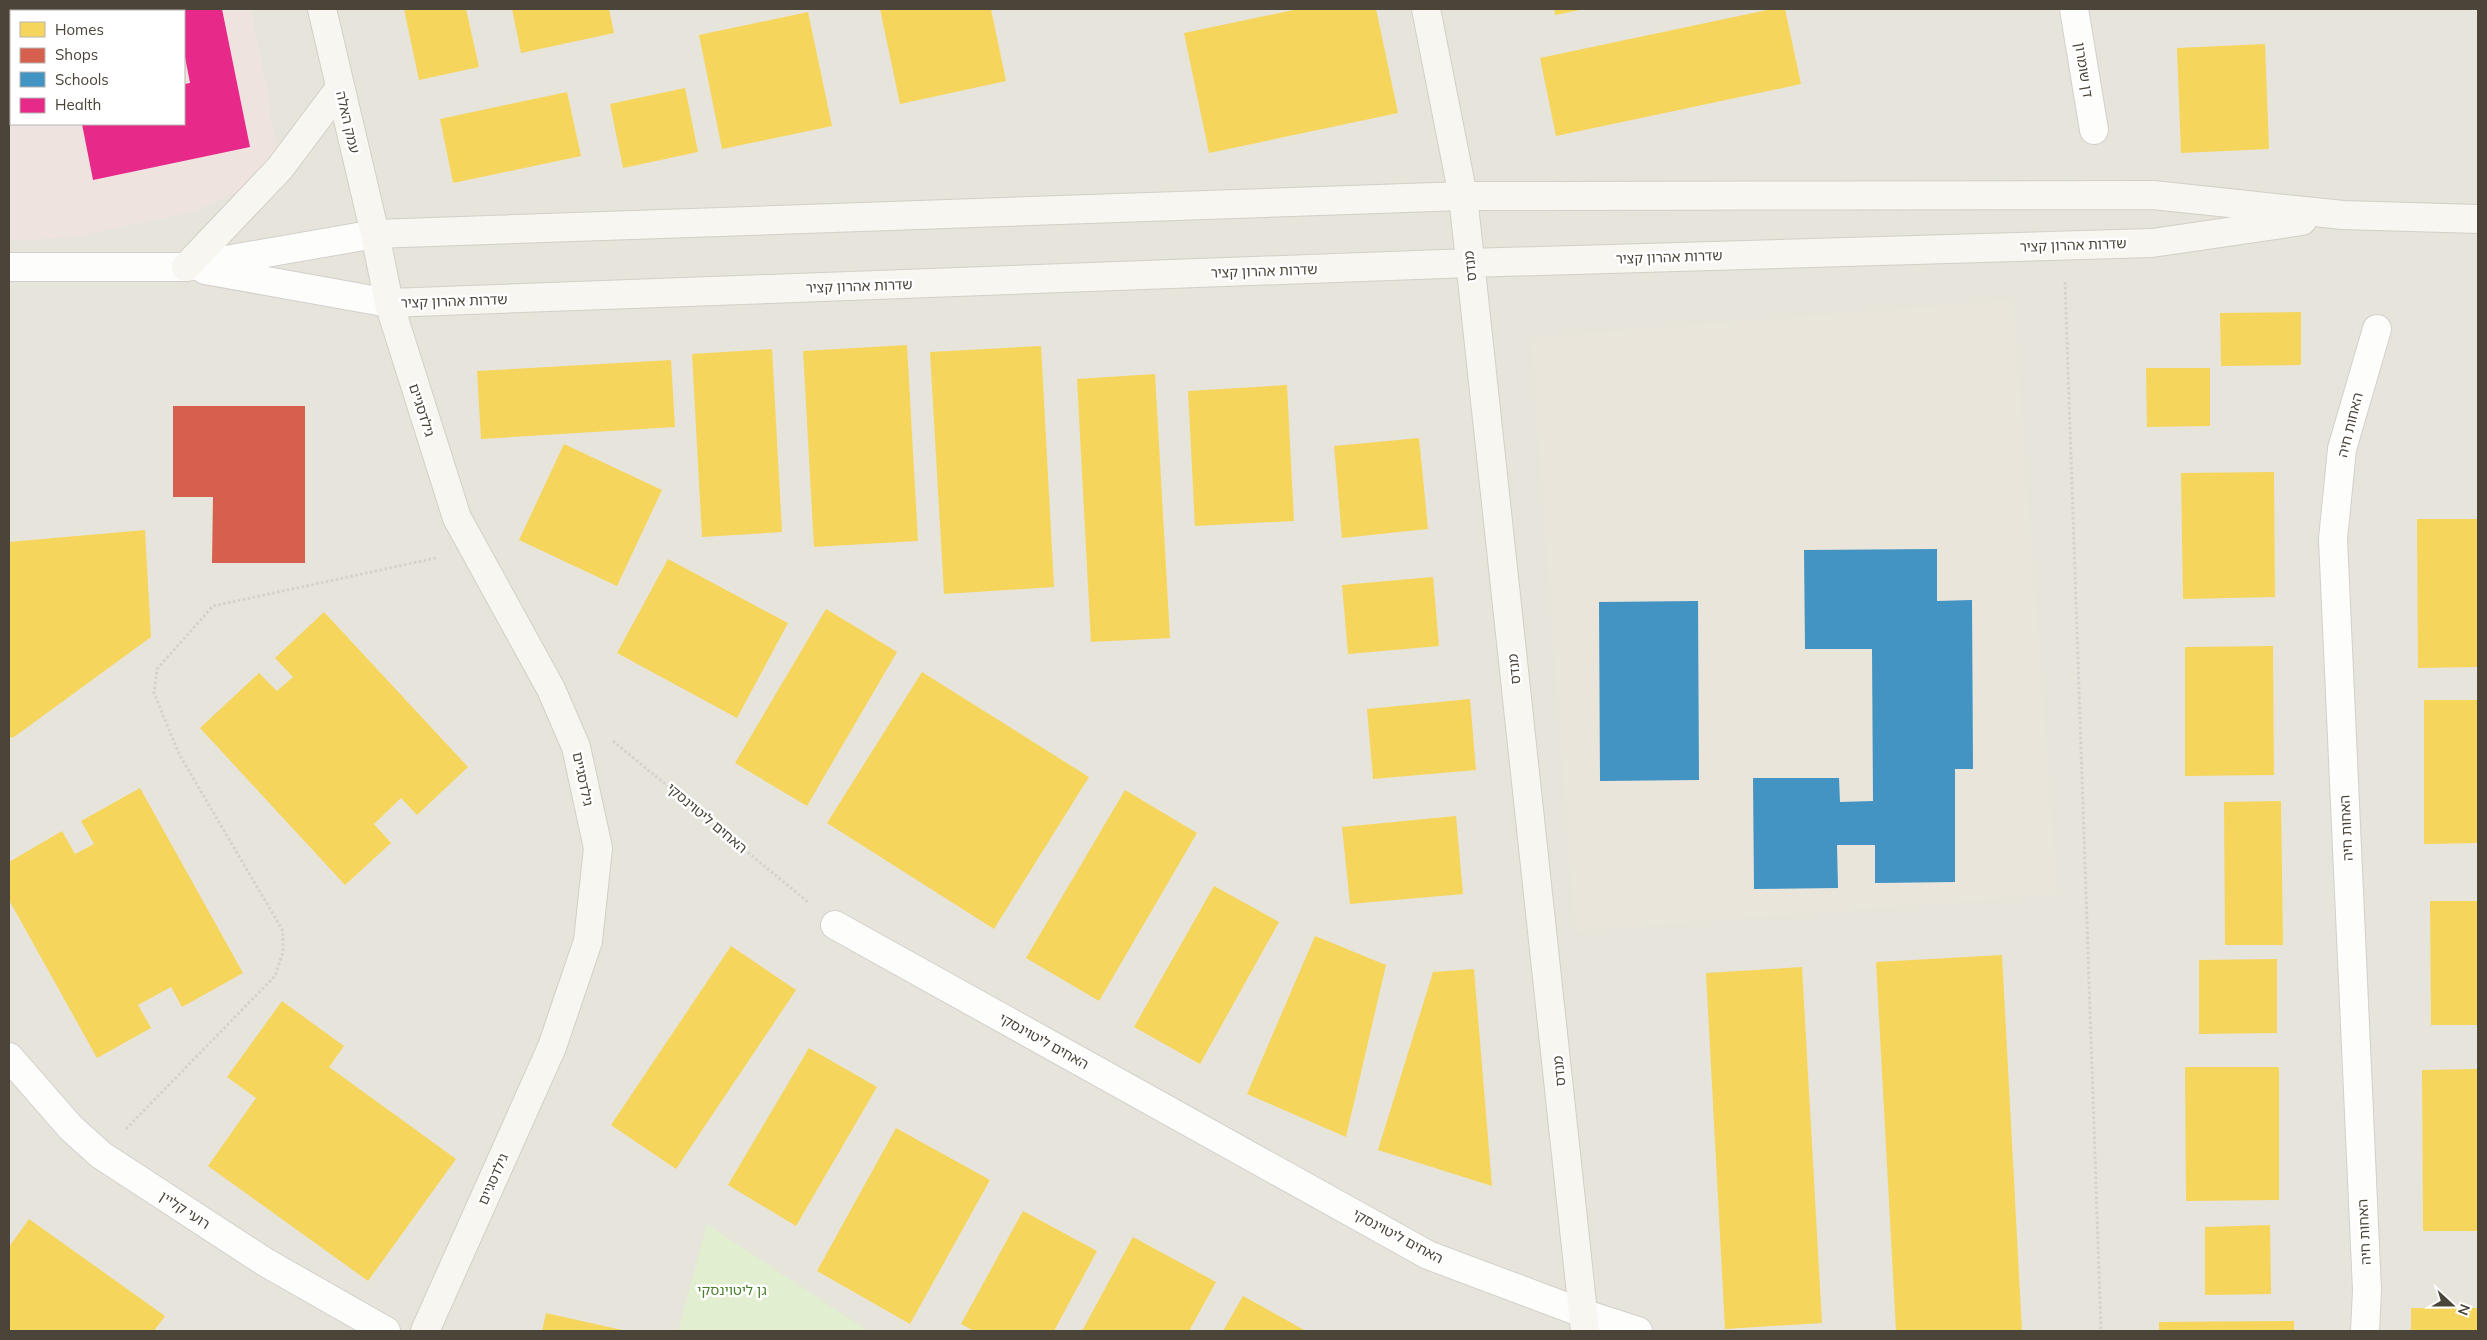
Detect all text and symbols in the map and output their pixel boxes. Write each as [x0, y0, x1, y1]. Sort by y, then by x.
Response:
legend [10, 10, 185, 125]
text: Homes [55, 20, 104, 39]
street label: דן שומרון [2071, 41, 2097, 99]
text: Shops [55, 45, 98, 64]
text: Schools [55, 70, 109, 89]
street label: עמק האלה [332, 89, 364, 155]
text: Health [55, 95, 101, 114]
street label: שדרות אהרון קציר [2019, 234, 2127, 256]
street label: שדרות אהרון קציר [1615, 246, 1723, 268]
street label: מנדס [1459, 250, 1481, 282]
street label: שדרות אהרון קציר [1210, 260, 1318, 282]
street label: שדרות אהרון קציר [805, 275, 913, 297]
street label: שדרות אהרון קציר [400, 290, 508, 312]
street label: גילדסגיים [405, 381, 439, 439]
street label: האחות חיה [2333, 391, 2367, 459]
street label: מנדס [1503, 653, 1525, 685]
street label: גילדסגיים [569, 750, 597, 808]
street label: האחים ליטוינסקי [663, 779, 751, 857]
street label: האחות חיה [2335, 794, 2357, 862]
street label: האחים ליטוינסקי [996, 1009, 1092, 1073]
street label: מנדס [1548, 1055, 1570, 1087]
street label: גילדסגיים [474, 1150, 512, 1208]
street label: רועי קליין [156, 1187, 214, 1233]
street label: האחות חיה [2353, 1198, 2375, 1266]
street label: האחים ליטוינסקי [1350, 1205, 1446, 1267]
north arrow [2427, 1280, 2477, 1330]
park label: גן ליטוינסקי [697, 1281, 767, 1299]
text: N [2454, 1301, 2474, 1318]

